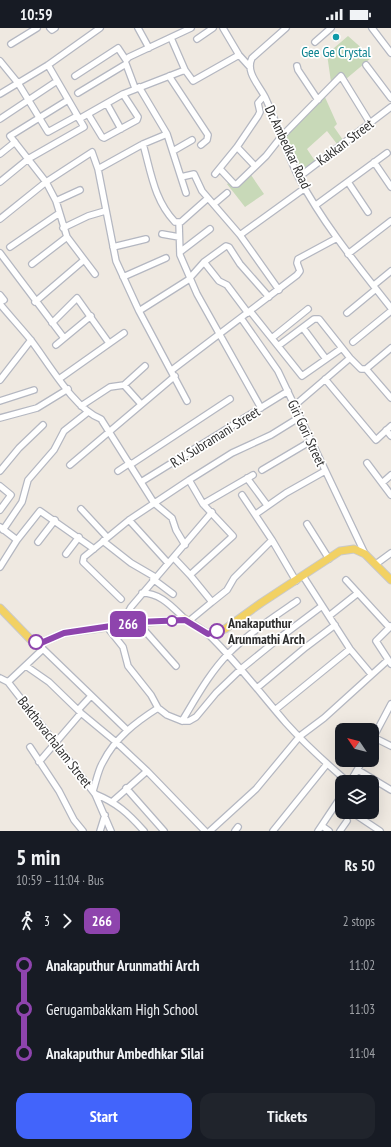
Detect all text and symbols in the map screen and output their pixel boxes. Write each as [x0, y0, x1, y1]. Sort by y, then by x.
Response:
text: 10:59 [20, 5, 52, 24]
marker: Gee Ge Crystal [331, 32, 341, 42]
place label: Gee Ge Crystal [301, 43, 372, 61]
street label: Dr. Ambedkar Road [261, 102, 315, 192]
street label: Kakkan Street [313, 115, 377, 169]
street label: Giri Gori Street [284, 397, 330, 469]
street label: R.V. Subramani Street [167, 402, 263, 472]
line badge: 266 [105, 611, 151, 637]
place label: Anakaputhur Arunmathi Arch [227, 614, 305, 648]
text: 266 [118, 615, 138, 633]
unlabelled marker [166, 615, 178, 627]
marker: Anakaputhur Arunmathi Arch [209, 623, 225, 639]
unlabelled marker [28, 634, 44, 650]
street label: Bakthavachalam Street [14, 693, 96, 791]
north arrow [335, 723, 379, 767]
map controls [335, 723, 379, 819]
button: layers [335, 775, 379, 819]
text: 5 min [16, 843, 60, 871]
text: Rs 50 [345, 856, 375, 875]
text: 10:59 – 11:04 · Bus [16, 872, 104, 889]
icon: walk [16, 910, 38, 932]
icon: forward [56, 910, 78, 932]
text: 266 [92, 912, 112, 930]
text: 3 [44, 913, 50, 930]
text: 2 stops [343, 913, 375, 930]
text: Anakaputhur Arunmathi Arch [46, 956, 199, 975]
text: 11:02 [349, 957, 375, 974]
text: Gerugambakkam High School [46, 1000, 198, 1019]
text: 11:03 [349, 1001, 375, 1018]
text: Anakaputhur Ambedhkar Silai [46, 1044, 204, 1063]
text: 11:04 [349, 1045, 375, 1062]
button: Start [16, 1093, 192, 1139]
button: Tickets [200, 1093, 375, 1139]

